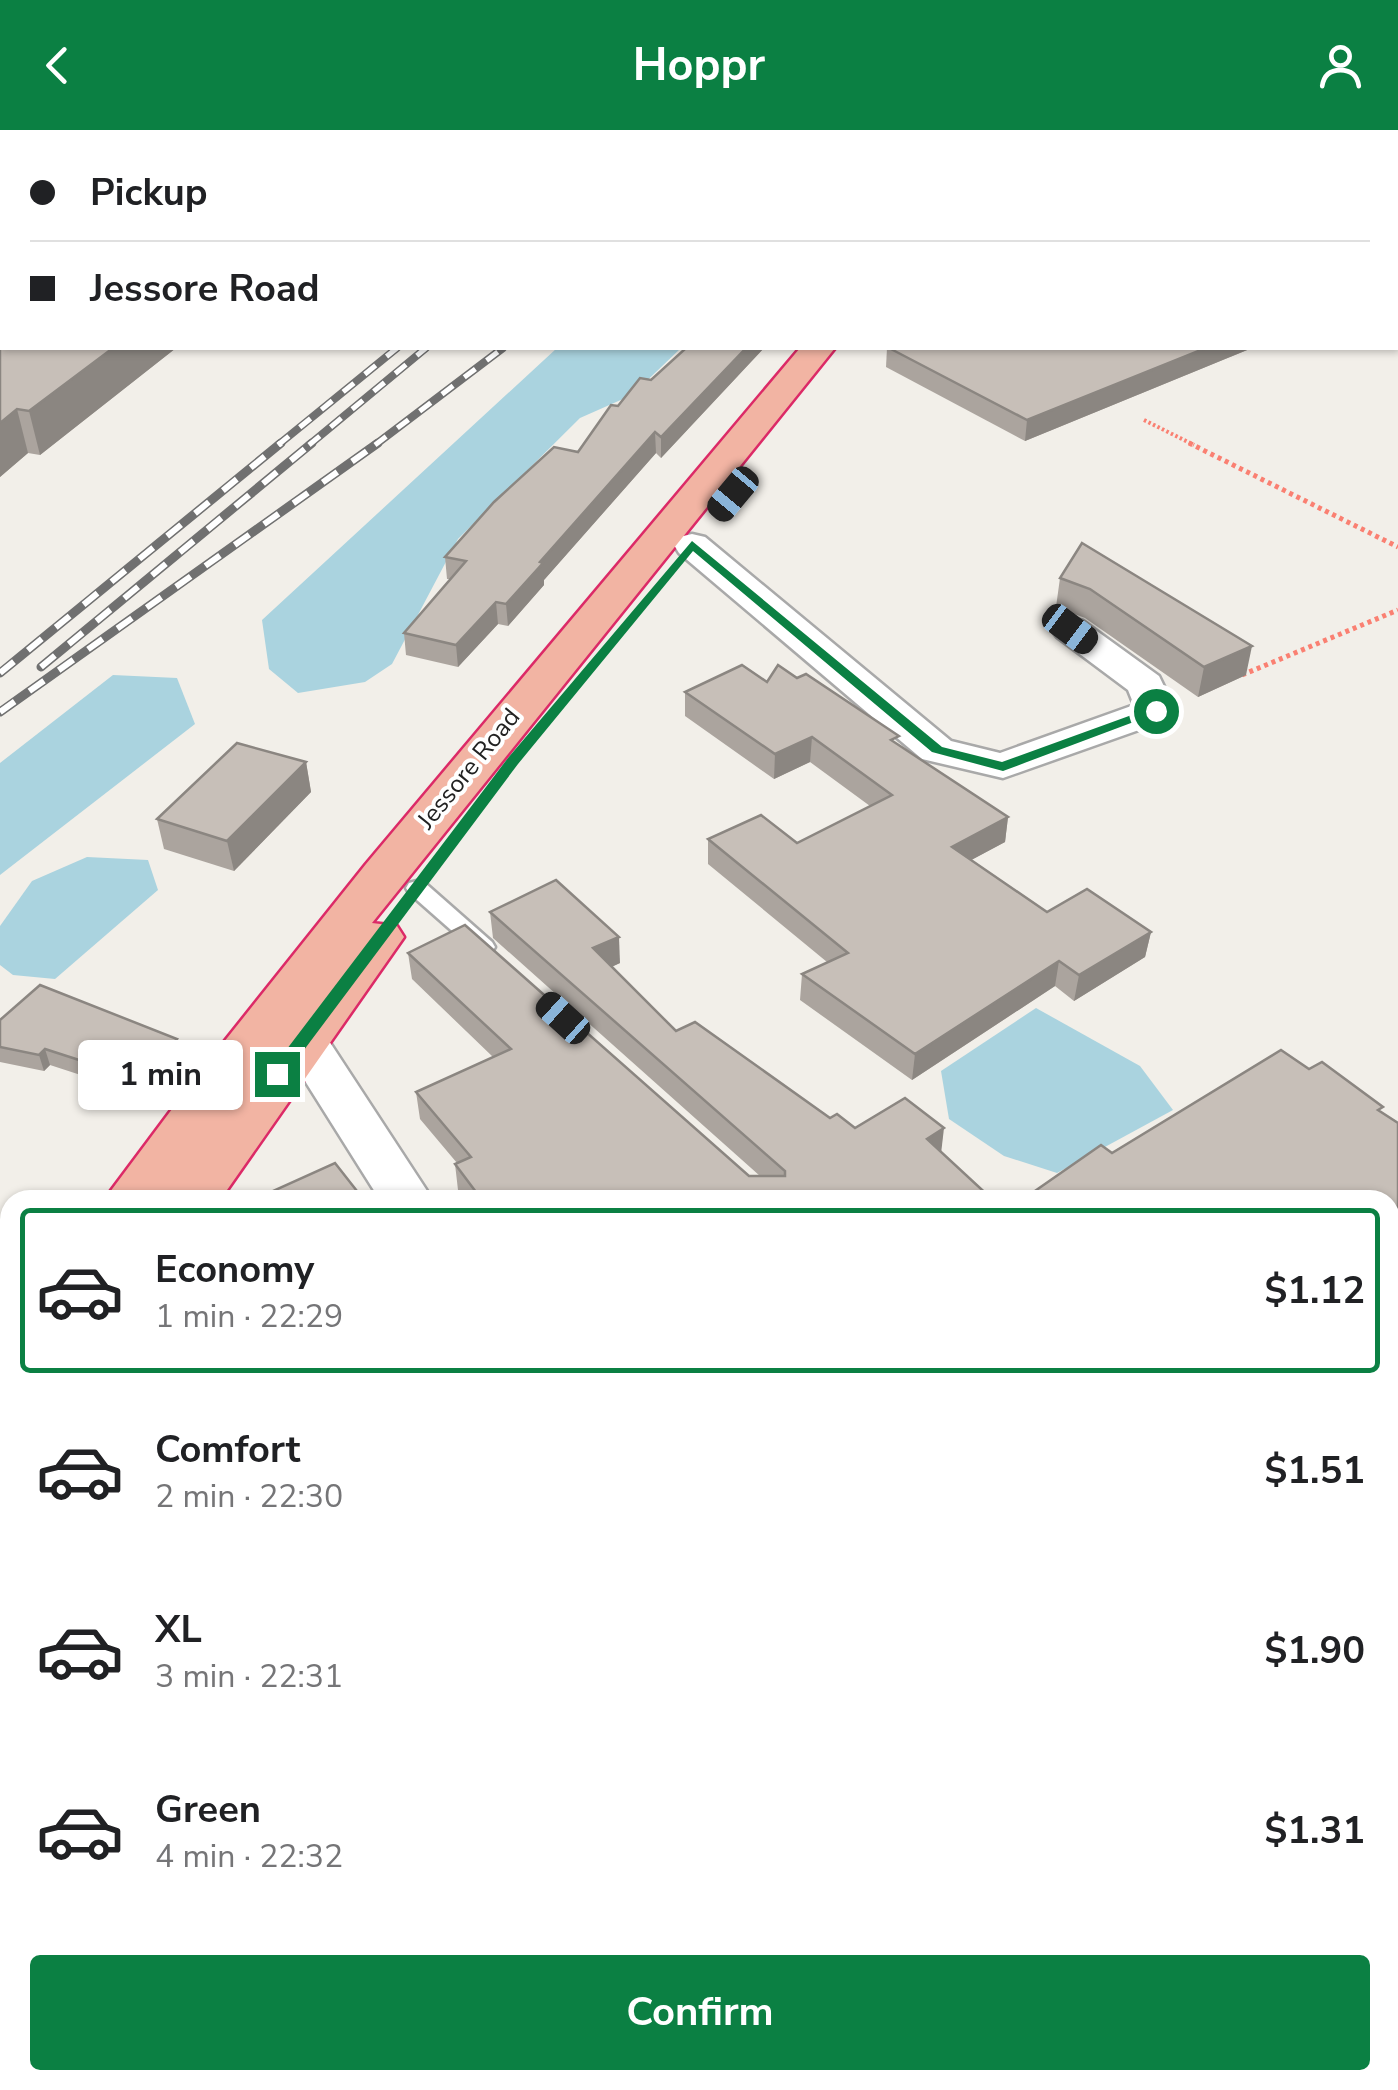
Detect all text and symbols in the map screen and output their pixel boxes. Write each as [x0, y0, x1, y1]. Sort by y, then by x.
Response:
text: Hoppr [633, 35, 765, 96]
icon: back [30, 38, 85, 93]
icon: person [1313, 38, 1368, 93]
text: Pickup [90, 167, 208, 218]
text: Jessore Road [90, 263, 320, 314]
car [702, 461, 764, 527]
car [1037, 599, 1103, 659]
route start [1134, 689, 1179, 734]
street label: Jessore Road [409, 701, 528, 837]
car [531, 987, 595, 1049]
callout: 1 min [77, 1039, 242, 1109]
route end [255, 1052, 300, 1097]
text: 1 min [119, 1053, 202, 1096]
text: Economy [155, 1244, 314, 1295]
icon: car [35, 1246, 125, 1336]
text: $1.12 [1264, 1265, 1365, 1316]
text: 1 min · 22:29 [155, 1295, 343, 1338]
text: Comfort [155, 1424, 300, 1475]
icon: car [35, 1426, 125, 1516]
text: $1.51 [1264, 1445, 1365, 1496]
text: 2 min · 22:30 [155, 1475, 343, 1518]
text: XL [155, 1604, 202, 1655]
icon: car [35, 1606, 125, 1696]
text: $1.90 [1264, 1625, 1365, 1676]
text: 3 min · 22:31 [155, 1655, 343, 1698]
text: Green [155, 1784, 261, 1835]
icon: car [35, 1786, 125, 1876]
text: $1.31 [1264, 1805, 1365, 1856]
text: 4 min · 22:32 [155, 1835, 343, 1878]
button: Confirm [30, 1955, 1370, 2070]

